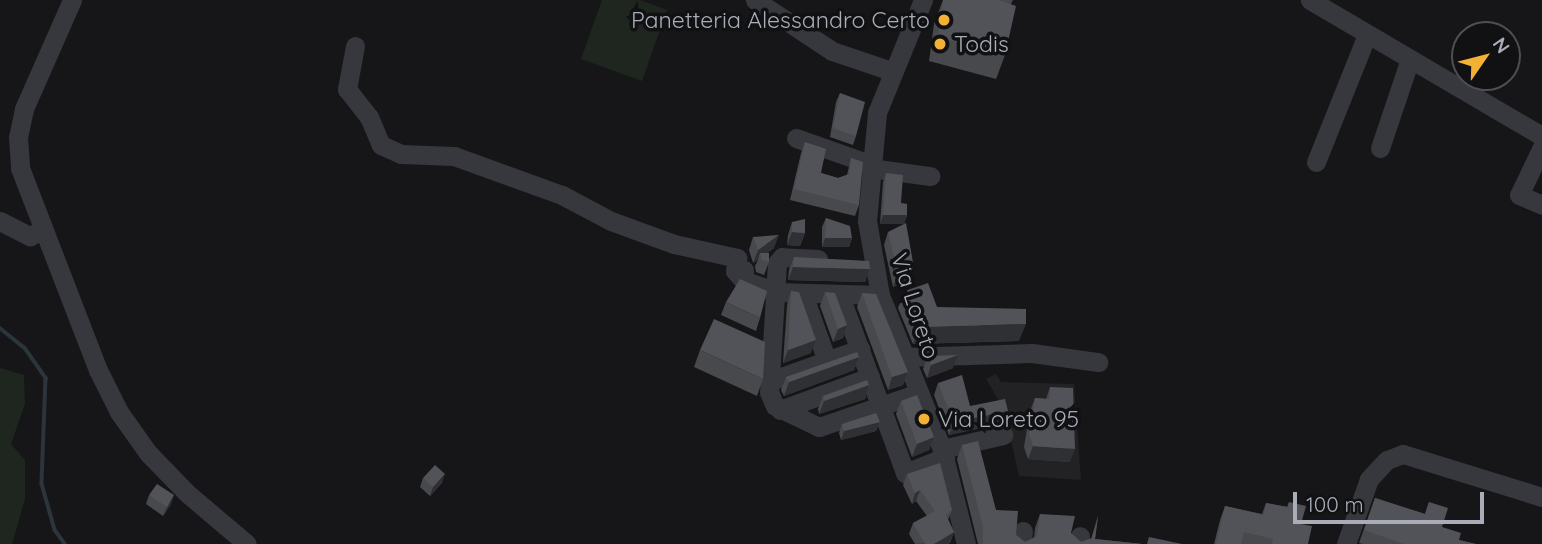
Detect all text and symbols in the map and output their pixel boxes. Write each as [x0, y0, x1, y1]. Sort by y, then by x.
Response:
place label: Panetteria Alessandro Certo [631, 6, 930, 34]
marker: Panetteria Alessandro Certo [936, 12, 952, 28]
north arrow [1451, 21, 1521, 91]
place label: Todis [954, 30, 1009, 58]
text: N [1488, 32, 1515, 58]
marker: Todis [932, 36, 948, 52]
street label: Via Loreto [885, 250, 945, 362]
place label: Via Loreto 95 [938, 405, 1079, 433]
marker: Via Loreto 95 [916, 411, 932, 427]
scale bar [1297, 477, 1488, 522]
text: 100 m [1306, 491, 1364, 517]

